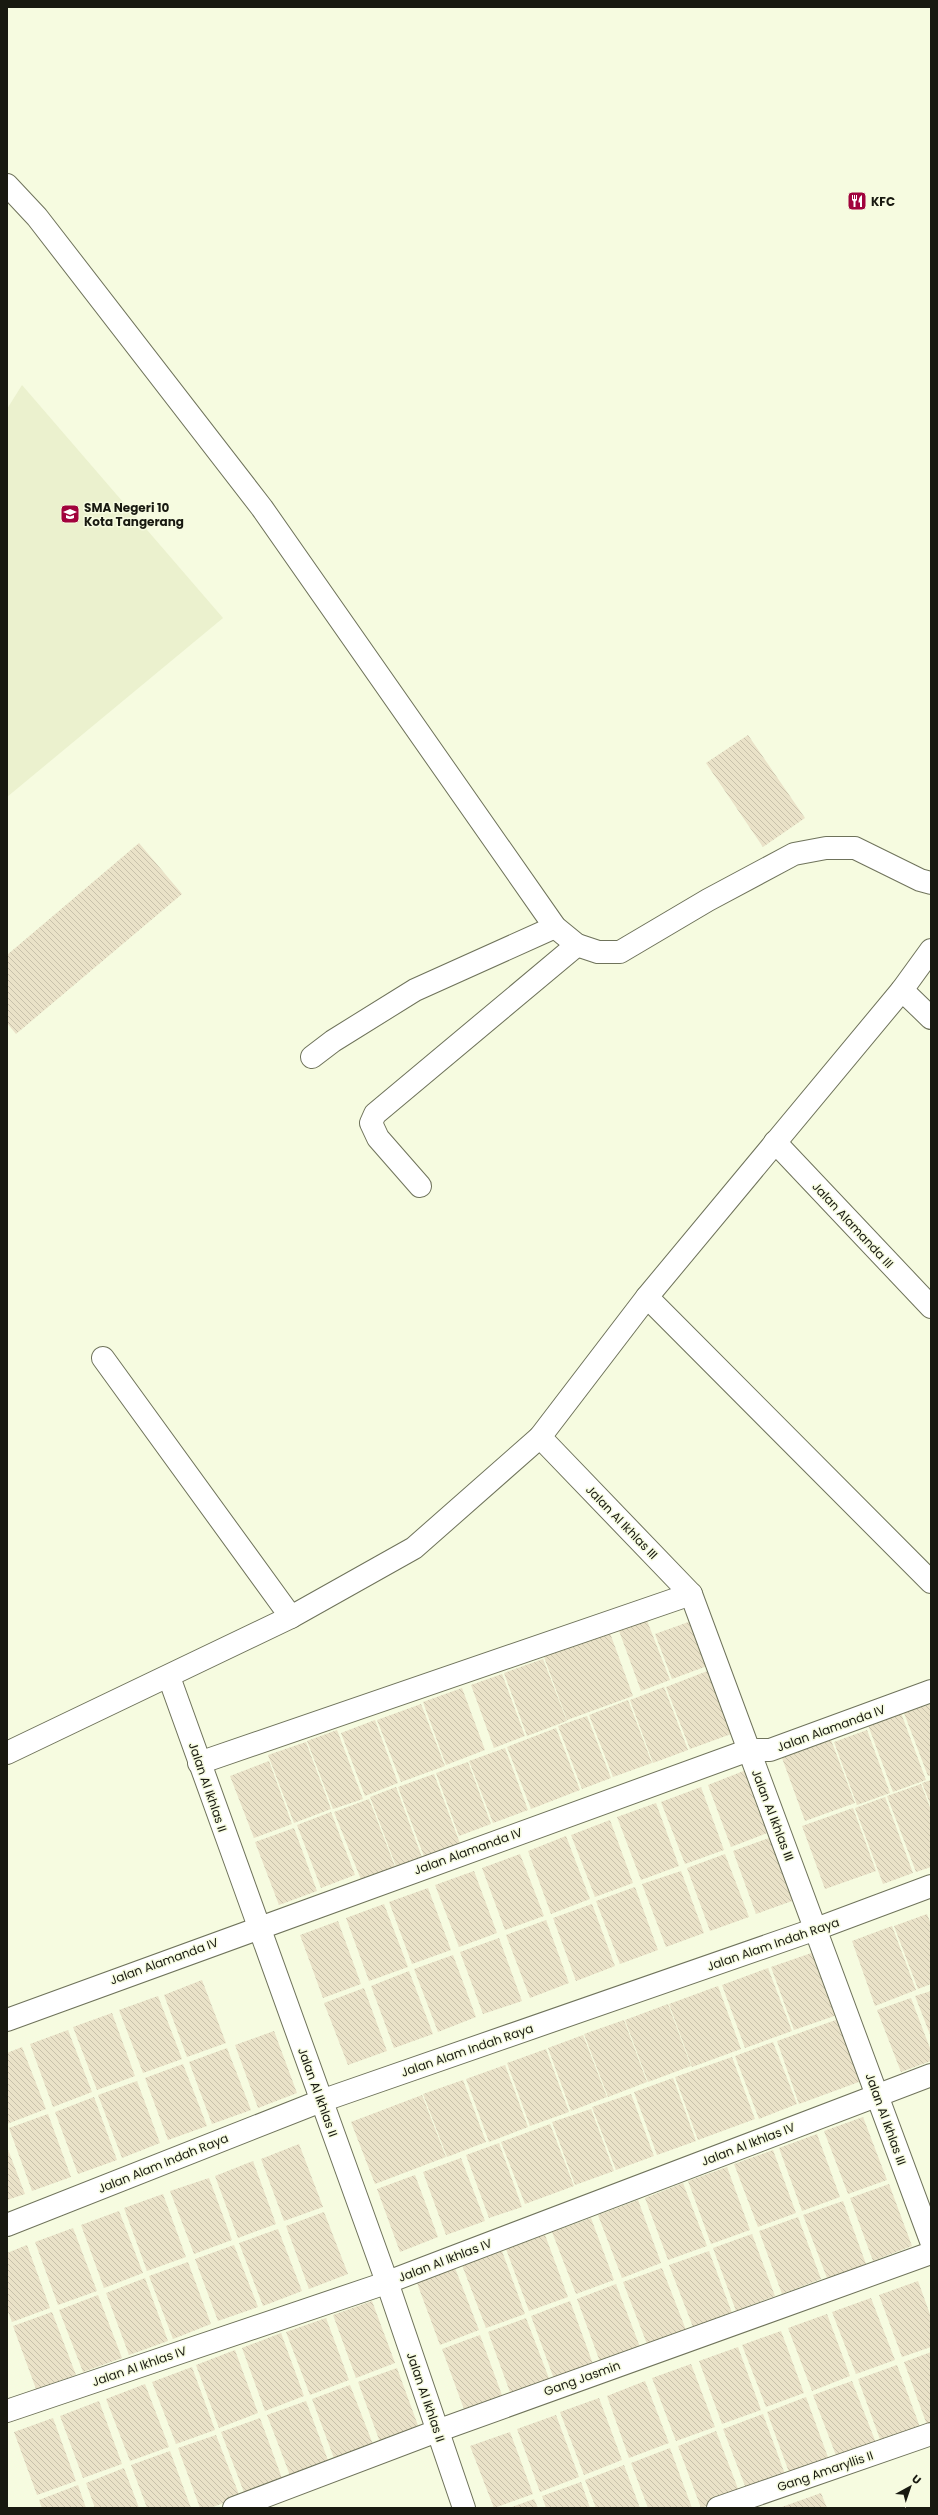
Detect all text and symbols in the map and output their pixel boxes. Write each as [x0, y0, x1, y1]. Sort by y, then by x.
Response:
restaurant icon: KFC [846, 190, 868, 212]
place label: KFC [871, 193, 895, 210]
place label: SMA Negeri 10 Kota Tangerang [84, 499, 184, 530]
school or university icon: SMA Negeri 10 Kota Tangerang [59, 503, 81, 525]
street label: Jalan Alamanda III [809, 1178, 897, 1272]
street label: Jalan Al Ikhlas III [582, 1481, 662, 1563]
street label: Jalan Alamanda IV [774, 1700, 888, 1756]
street label: Jalan Al Ikhlas II [185, 1740, 231, 1834]
street label: Jalan Al Ikhlas III [748, 1767, 798, 1863]
street label: Jalan Alamanda IV [411, 1823, 525, 1879]
street label: Jalan Alam Indah Raya [704, 1913, 842, 1975]
street label: Jalan Alamanda IV [107, 1933, 221, 1989]
street label: Jalan Alam Indah Raya [398, 2019, 536, 2081]
street label: Jalan Al Ikhlas II [294, 2045, 342, 2139]
street label: Jalan Al Ikhlas III [861, 2071, 911, 2167]
street label: Jalan Al Ikhlas IV [699, 2118, 797, 2170]
street label: Jalan Alam Indah Raya [95, 2129, 231, 2197]
street label: Jalan Al Ikhlas IV [396, 2234, 494, 2286]
street label: Jalan Al Ikhlas IV [89, 2342, 189, 2390]
street label: Jalan Al Ikhlas II [403, 2350, 449, 2444]
street label: Gang Jasmin [541, 2356, 623, 2400]
street label: Gang Amaryllis II [775, 2447, 875, 2495]
north arrow [890, 2467, 930, 2507]
text: U [908, 2471, 925, 2488]

